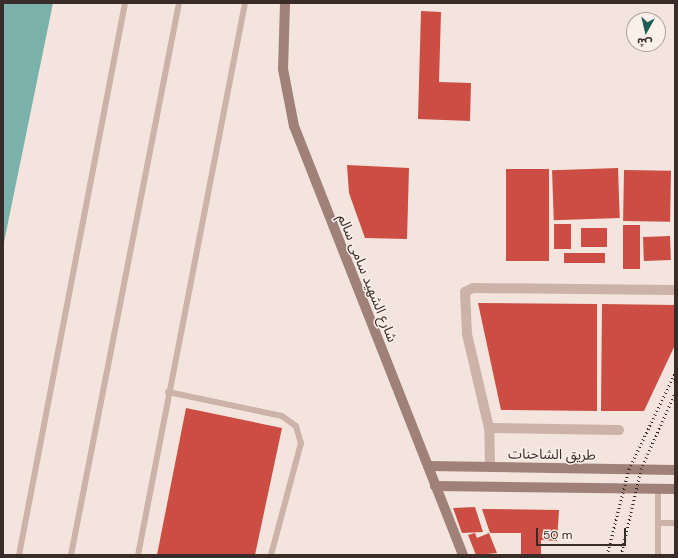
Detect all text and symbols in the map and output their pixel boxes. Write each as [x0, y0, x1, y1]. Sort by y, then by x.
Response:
north arrow [626, 12, 666, 52]
text: ش [636, 35, 653, 51]
street label: شارع الشهيد سامى سالم [335, 212, 401, 344]
street label: طريق الشاحنات [508, 445, 596, 463]
scale bar [538, 520, 628, 546]
text: 50 m [543, 527, 572, 543]

